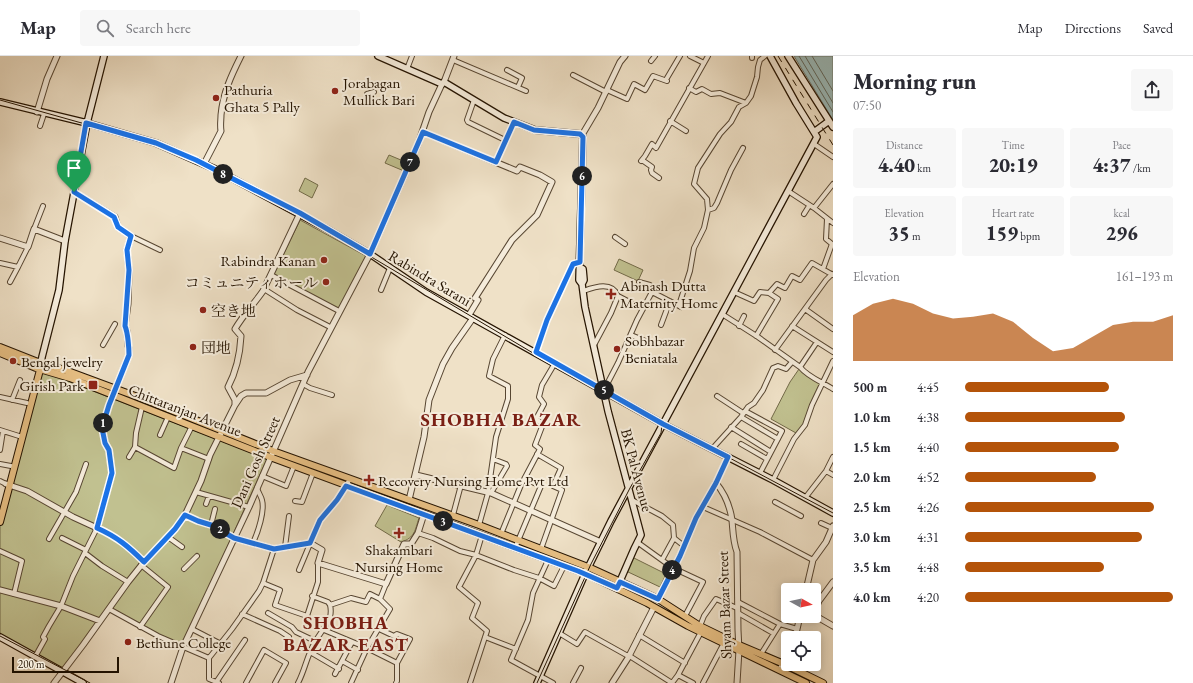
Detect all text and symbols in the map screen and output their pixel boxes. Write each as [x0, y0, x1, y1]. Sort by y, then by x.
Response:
search box [80, 10, 360, 46]
text: Map [20, 15, 56, 40]
icon: search [94, 17, 116, 39]
text: Search here [126, 18, 191, 37]
text: Map [1017, 19, 1043, 37]
text: Directions [1065, 19, 1121, 37]
text: Saved [1143, 19, 1173, 37]
text: Morning run [853, 67, 977, 96]
button: share [1131, 69, 1173, 111]
place label: Jorabagan Mullick Bari [341, 73, 415, 109]
place label: Pathuria Ghata 5 Pally [224, 80, 300, 116]
marker: Jorabagan Mullick Bari [330, 86, 340, 96]
marker: Pathuria Ghata 5 Pally [211, 93, 221, 103]
text: 07:50 [853, 97, 881, 114]
text: Distance [886, 138, 923, 152]
text: Time [1002, 138, 1024, 152]
text: Pace [1112, 138, 1131, 152]
pin [57, 151, 91, 192]
pin: 7 [400, 152, 420, 172]
text: 4.40 [878, 152, 915, 178]
text: 20:19 [989, 152, 1037, 178]
text: 4:37 [1092, 152, 1131, 178]
text: 7 [407, 155, 413, 169]
icon: arrive [63, 157, 85, 179]
text: km [915, 161, 931, 175]
text: /km [1131, 161, 1151, 175]
pin: 8 [213, 164, 233, 184]
pin: 6 [572, 166, 592, 186]
text: 8 [220, 167, 226, 181]
text: 6 [579, 169, 585, 183]
text: Elevation [885, 206, 924, 220]
text: Heart rate [992, 206, 1034, 220]
text: kcal [1113, 206, 1130, 220]
text: 35 [888, 220, 910, 246]
text: 159 [986, 220, 1018, 246]
text: 296 [1105, 220, 1138, 246]
text: m [910, 229, 921, 243]
text: bpm [1018, 229, 1040, 243]
street label: Rabindra Sarani [385, 246, 475, 310]
place label: Rabindra Kanan [220, 251, 316, 270]
marker: Rabindra Kanan [319, 255, 329, 265]
text: Elevation [853, 268, 900, 285]
text: 161–193 m [1116, 268, 1173, 285]
place label: コミュニティホール [185, 273, 318, 292]
place label: Abinash Dutta Maternity Home [619, 276, 718, 312]
marker: コミュニティホール [321, 277, 331, 287]
marker: Abinash Dutta Maternity Home [605, 288, 617, 300]
place label: 空き地 [211, 301, 256, 320]
marker: 空き地 [198, 305, 208, 315]
place label: Sobhbazar Beniatala [625, 331, 684, 367]
place label: 団地 [201, 338, 231, 357]
marker: 団地 [188, 342, 198, 352]
marker: Sobhbazar Beniatala [612, 344, 622, 354]
place label: Bengal jewelry [21, 352, 103, 371]
marker: Bengal jewelry [8, 356, 18, 366]
place label: Girish Park [20, 376, 85, 395]
marker: Girish Park [87, 379, 99, 391]
text: 500 m [853, 379, 887, 396]
text: 4:45 [917, 379, 939, 396]
street label: Chittaranjan Avenue [126, 380, 244, 440]
pin: 5 [594, 380, 614, 400]
text: 5 [601, 383, 607, 397]
district label: SHOBHA BAZAR [421, 407, 581, 432]
text: 1.0 km [853, 409, 891, 426]
text: 4:38 [917, 409, 939, 426]
pin: 1 [93, 413, 113, 433]
street label: Dani Gosh Street [226, 413, 284, 511]
text: 1 [100, 416, 106, 430]
street label: BK Pal Avenue [617, 426, 657, 514]
text: 1.5 km [853, 439, 891, 456]
text: 4:40 [917, 439, 939, 456]
text: 2.0 km [853, 469, 891, 486]
text: 4:52 [917, 469, 939, 486]
place label: Recovery Nursing Home Pvt Ltd [378, 471, 569, 490]
marker: Recovery Nursing Home Pvt Ltd [363, 474, 375, 486]
text: 2.5 km [853, 499, 891, 516]
text: 4:26 [917, 499, 939, 516]
pin: 3 [433, 511, 453, 531]
text: 3 [440, 514, 446, 528]
pin: 2 [210, 519, 230, 539]
text: 2 [217, 522, 223, 536]
marker: Shakambari Nursing Home [393, 527, 405, 539]
text: 3.0 km [853, 529, 891, 546]
text: 4:31 [917, 529, 939, 546]
place label: Shakambari Nursing Home [355, 540, 443, 576]
street label: Shyam Bazar Street [713, 550, 735, 659]
text: 3.5 km [853, 559, 891, 576]
text: 4:48 [917, 559, 939, 576]
pin: 4 [662, 560, 682, 580]
text: 4 [669, 563, 675, 577]
north arrow [781, 583, 821, 623]
map controls [781, 583, 821, 671]
text: 4.0 km [853, 589, 891, 606]
text: 4:20 [917, 589, 939, 606]
district label: SHOBHA BAZAR EAST [283, 610, 409, 657]
button: locate [781, 631, 821, 671]
place label: Bethune College [136, 633, 231, 652]
marker: Bethune College [123, 637, 133, 647]
scale bar [12, 655, 119, 674]
text: 200 m [18, 657, 45, 671]

